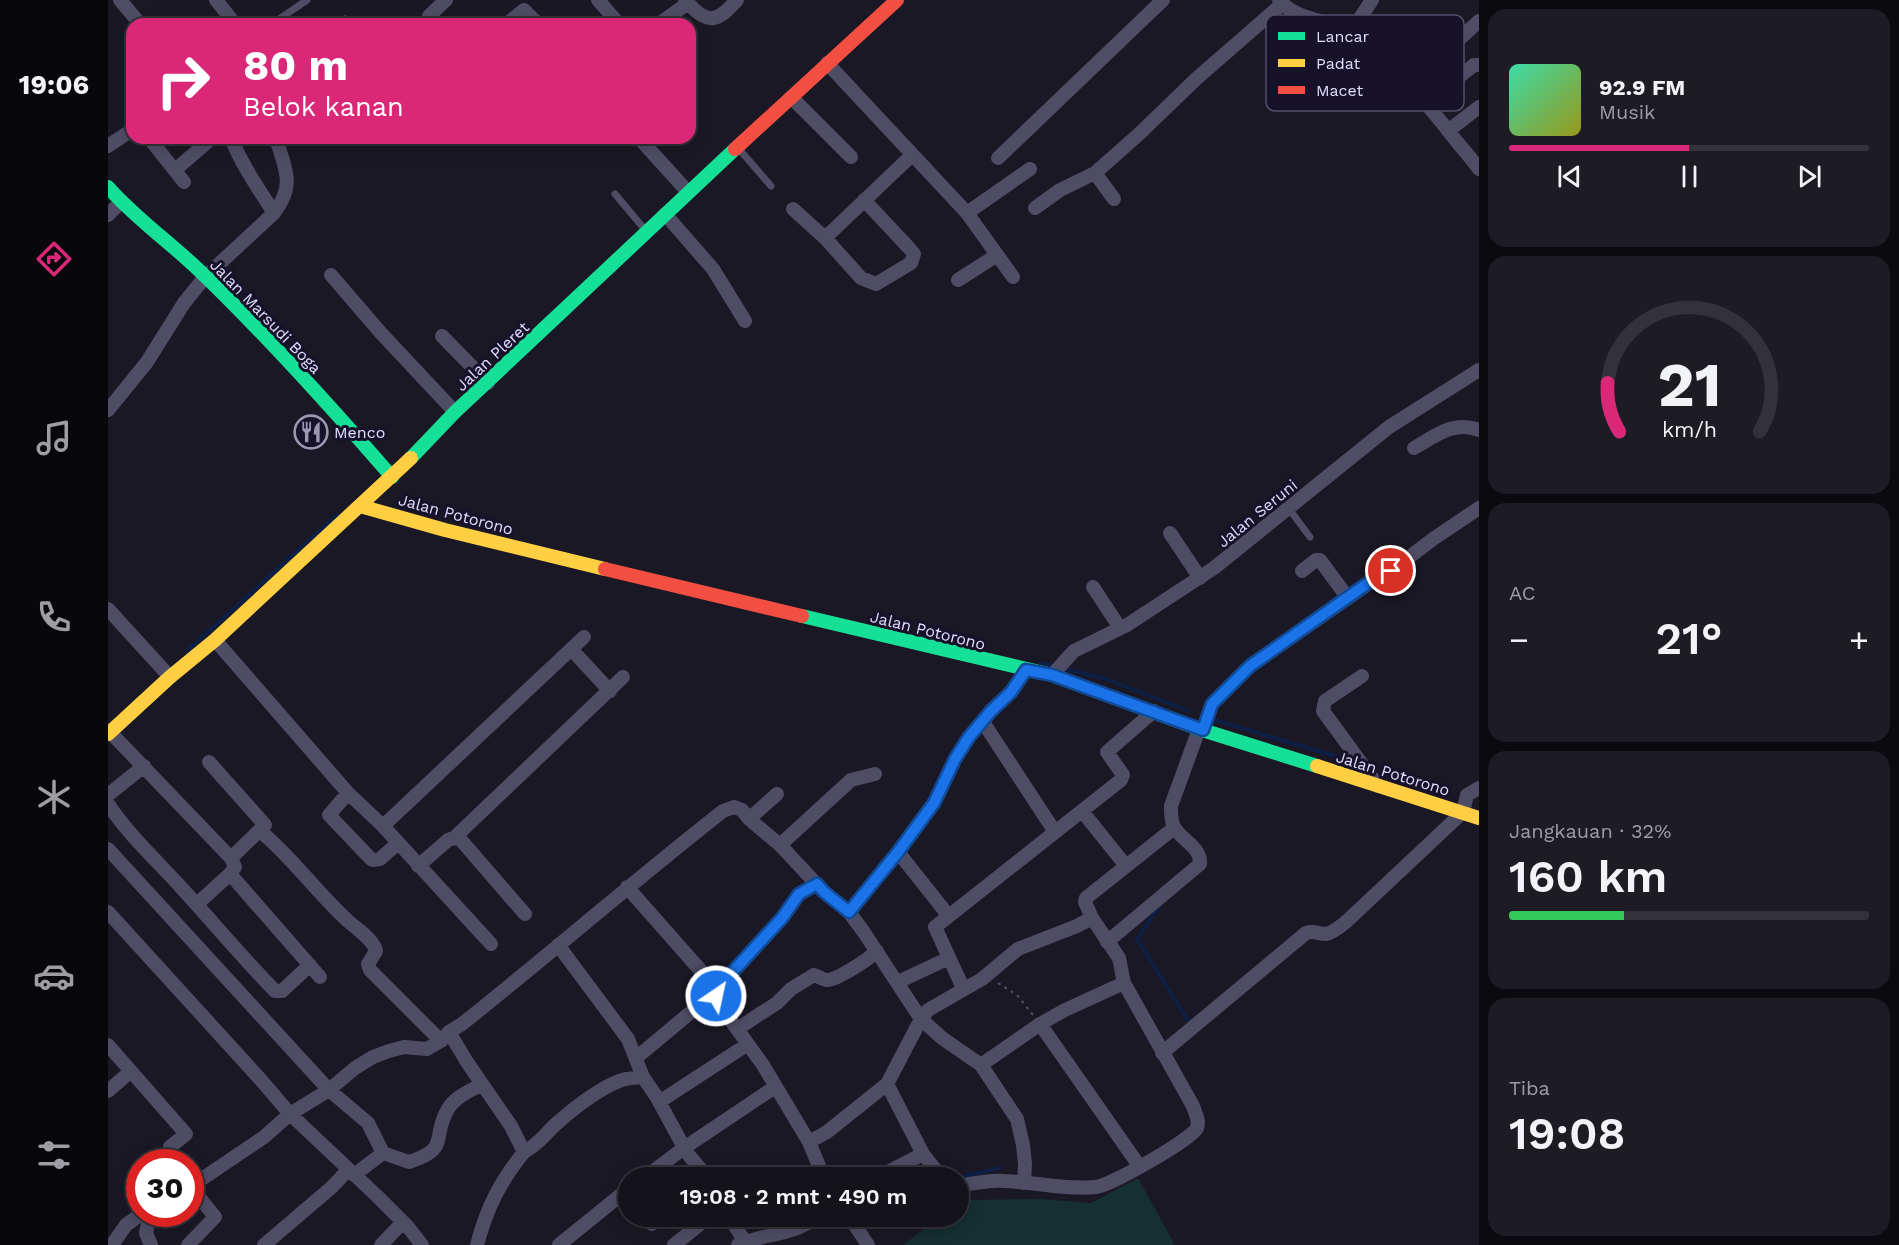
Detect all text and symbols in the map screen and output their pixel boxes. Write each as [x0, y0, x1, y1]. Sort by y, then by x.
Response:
legend [1266, 15, 1464, 111]
text: Lancar [1316, 27, 1370, 46]
text: 80 m [243, 41, 348, 90]
icon: right [144, 42, 222, 120]
text: Padat [1316, 54, 1361, 73]
text: 19:06 [19, 69, 89, 101]
text: 92.9 FM [1599, 75, 1685, 100]
text: Macet [1316, 81, 1364, 100]
text: Belok kanan [243, 91, 404, 123]
text: Musik [1599, 100, 1655, 124]
icon: previous [1553, 160, 1586, 193]
icon: pause [1673, 160, 1706, 193]
icon: next [1793, 160, 1826, 193]
icon: directions [33, 238, 75, 280]
street label: Jalan Marsudi Boga [206, 255, 325, 377]
street label: Jalan Pleret [452, 318, 533, 395]
text: 21 [1657, 348, 1721, 421]
restaurant icon: Menco [293, 414, 329, 450]
icon: music [33, 417, 75, 459]
text: km/h [1661, 418, 1717, 443]
place label: Menco [334, 423, 385, 442]
street label: Jalan Seruni [1214, 475, 1301, 551]
street label: Jalan Potorono [396, 490, 515, 539]
pin [1365, 545, 1416, 596]
icon: arrive [1374, 554, 1407, 587]
text: AC [1509, 581, 1535, 605]
icon: phone [33, 596, 75, 638]
street label: Jalan Potorono [868, 607, 987, 654]
text: 21° [1655, 612, 1723, 665]
text: − [1509, 620, 1529, 659]
text: + [1849, 620, 1869, 659]
street label: Jalan Potorono [1334, 747, 1452, 800]
icon: climate [33, 776, 75, 818]
text: Jangkauan · 32% [1509, 819, 1671, 843]
text: 160 km [1509, 850, 1667, 903]
icon: car [33, 955, 75, 997]
position arrow [684, 964, 748, 1028]
text: Tiba [1509, 1076, 1550, 1100]
text: 19:08 [1509, 1107, 1626, 1160]
icon: filters [33, 1134, 75, 1176]
speed limit sign: 30 [126, 1149, 204, 1227]
text: 19:08 · 2 mnt · 490 m [680, 1184, 907, 1209]

